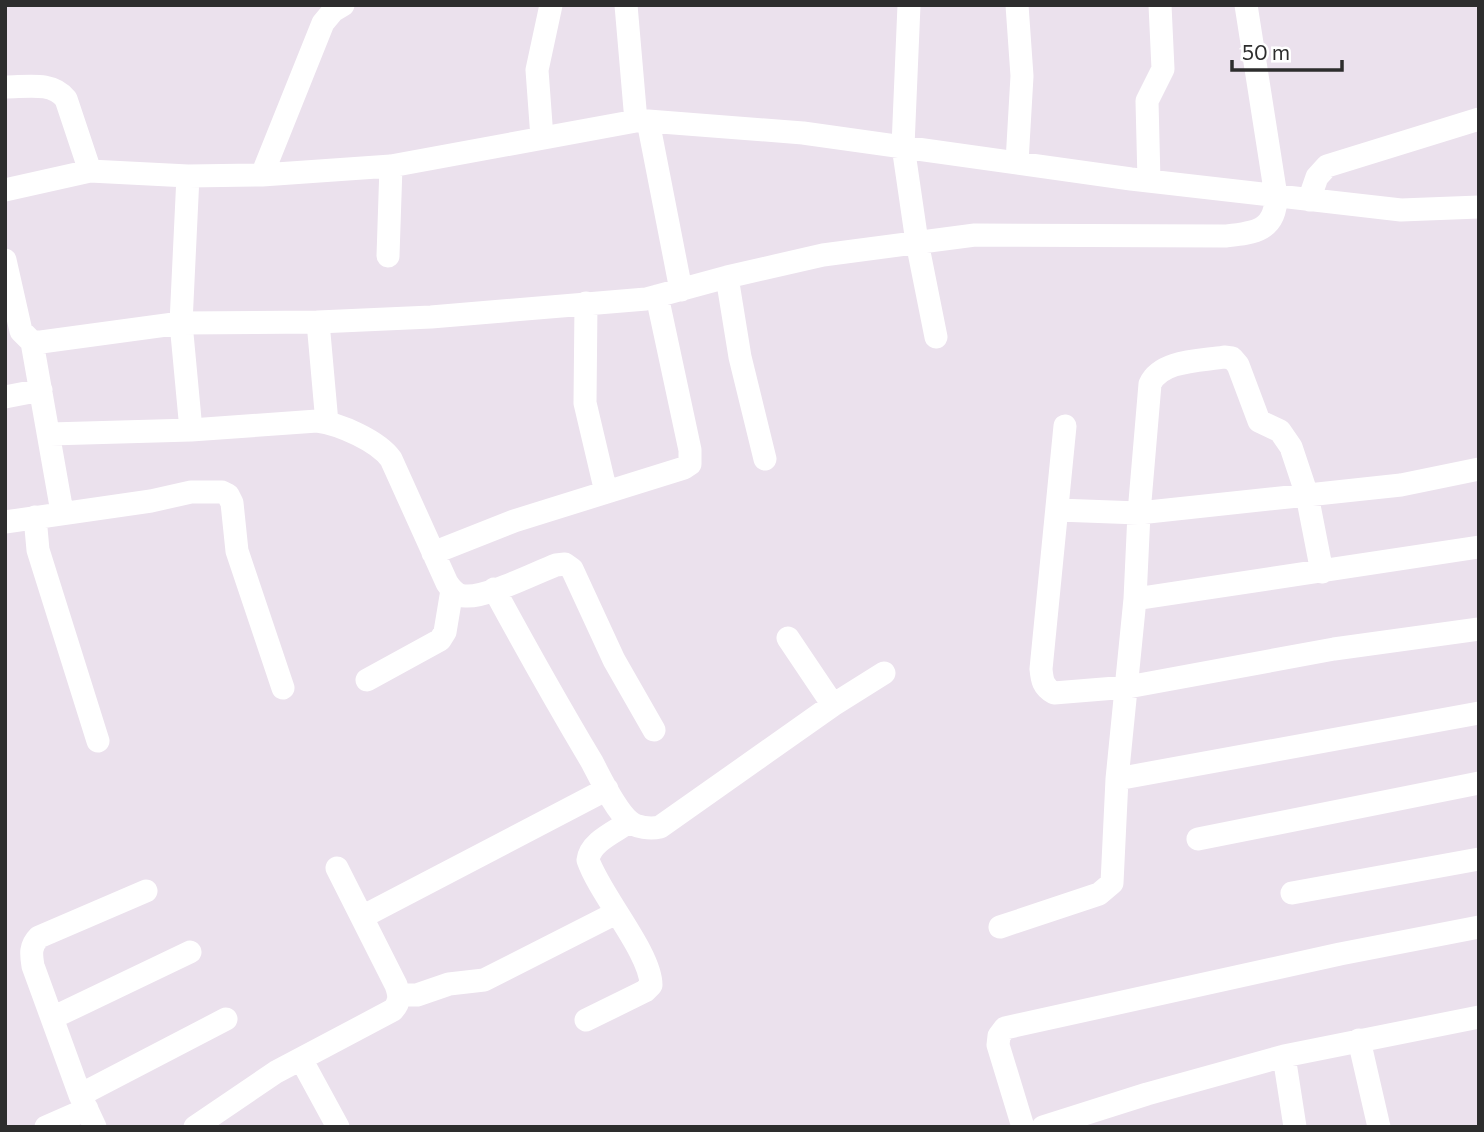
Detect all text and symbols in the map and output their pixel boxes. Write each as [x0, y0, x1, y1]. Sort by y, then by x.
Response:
scale bar [1232, 28, 1342, 72]
text: 50 m [1242, 39, 1290, 64]

